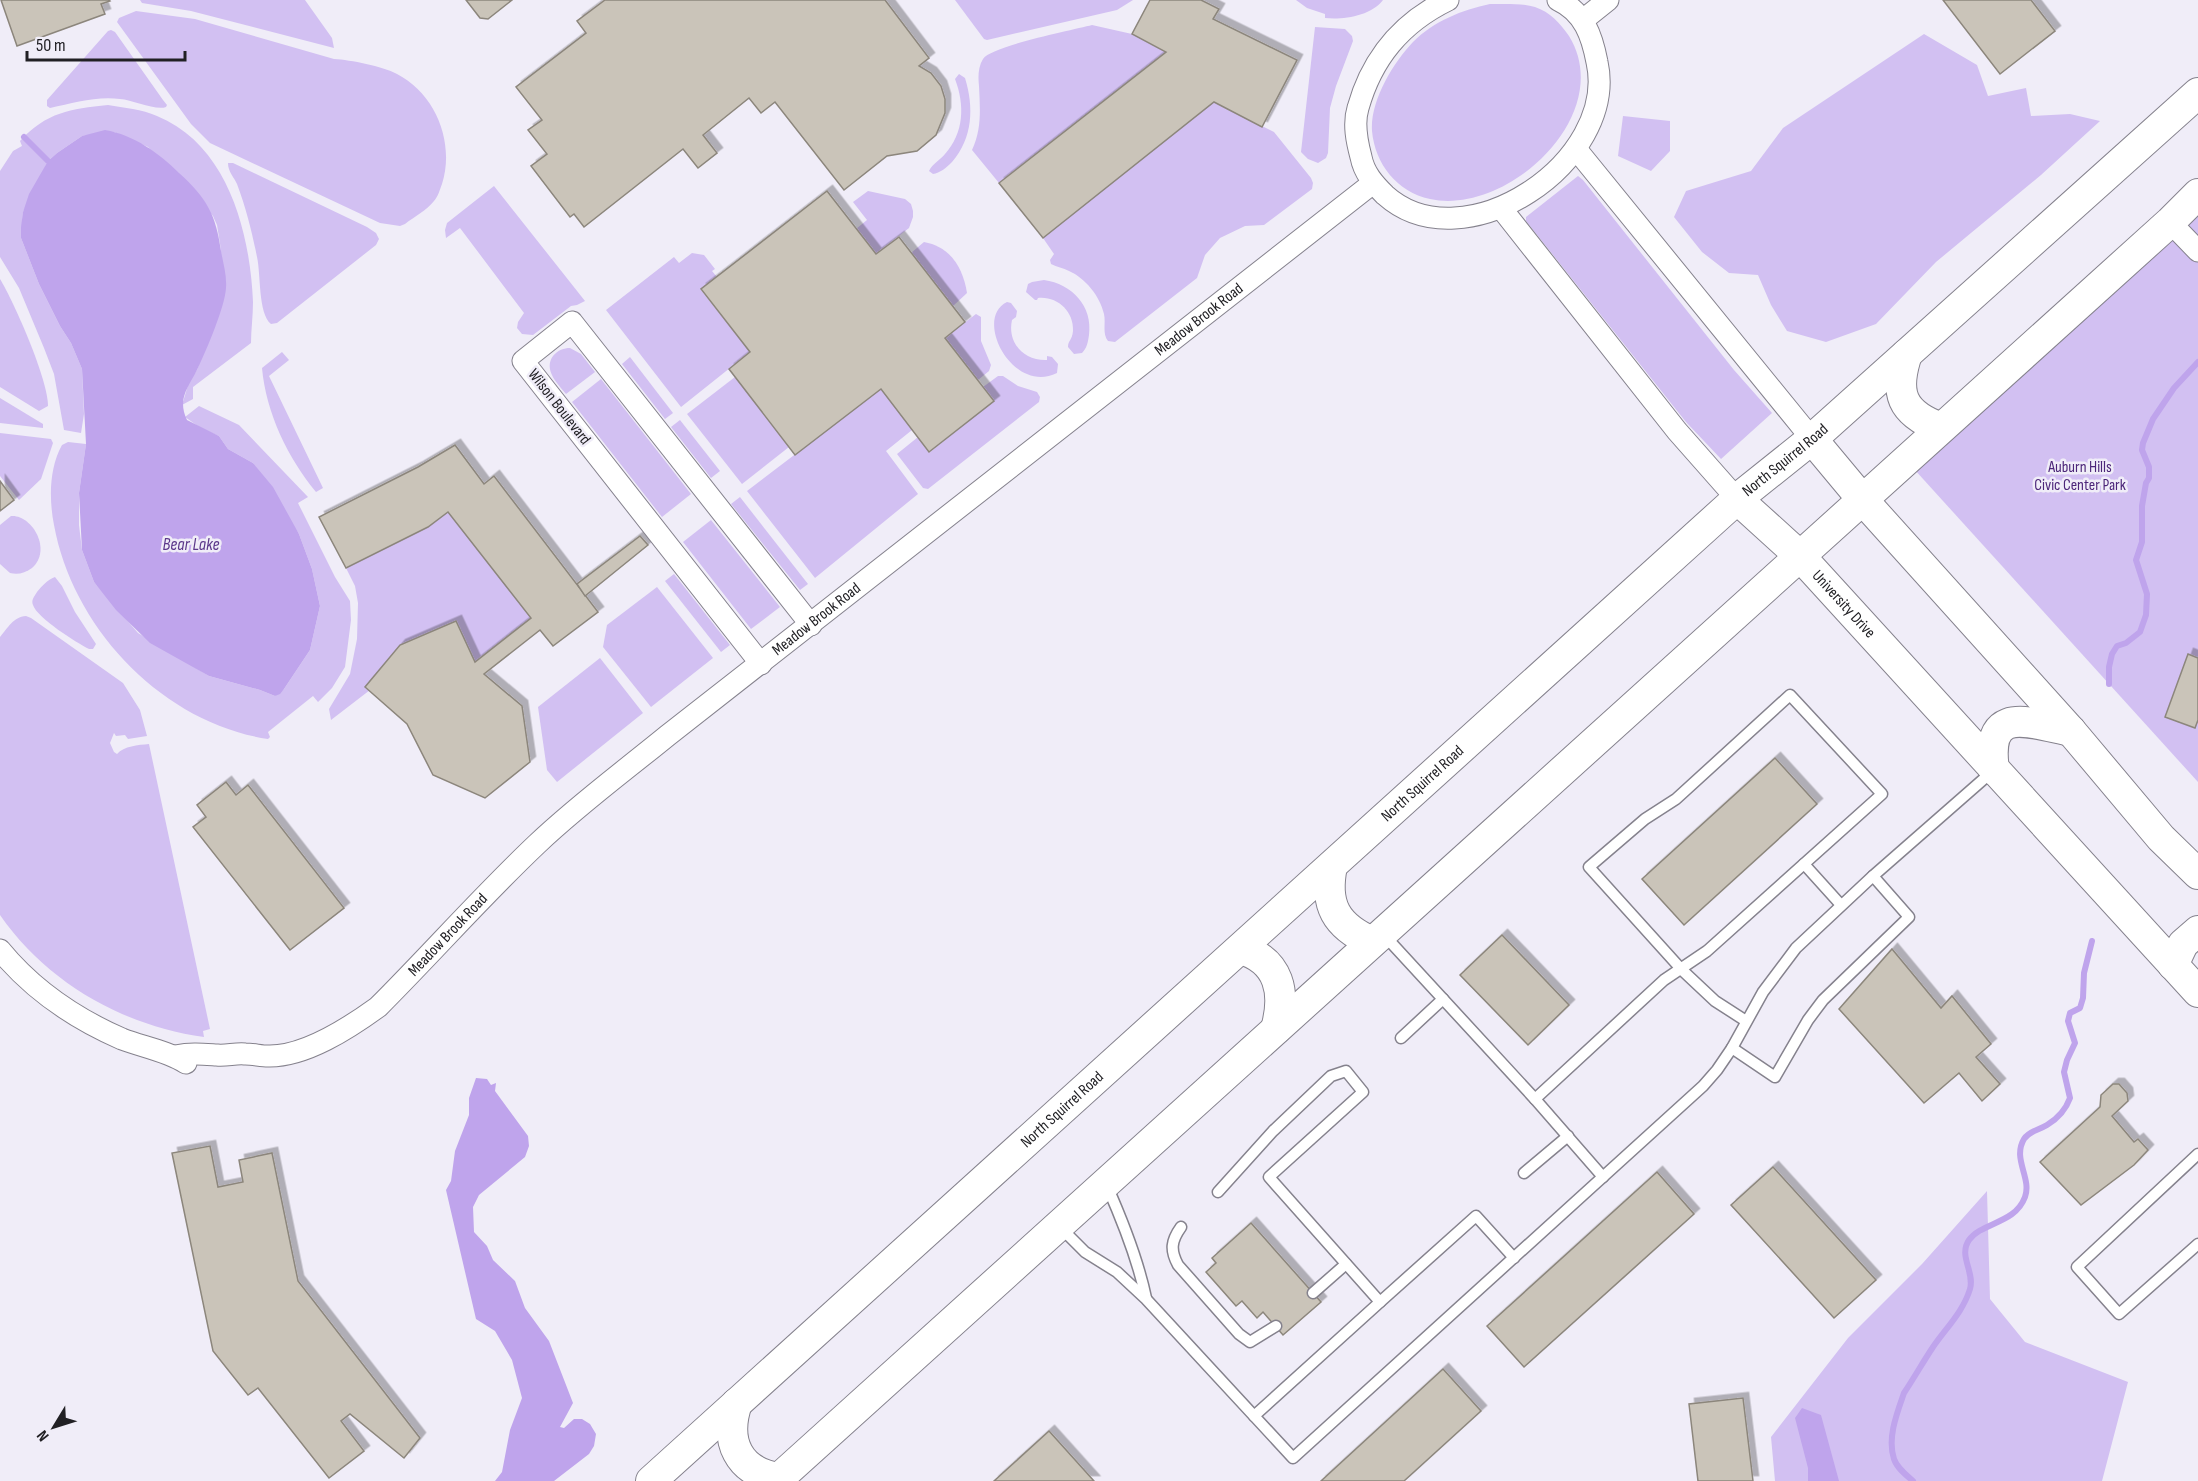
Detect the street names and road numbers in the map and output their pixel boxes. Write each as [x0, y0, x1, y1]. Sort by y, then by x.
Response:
street label: Meadow Brook Road [1151, 279, 1247, 360]
street label: Wilson Boulevard [523, 365, 595, 449]
street label: North Squirrel Road [1738, 420, 1832, 500]
street label: University Drive [1808, 566, 1880, 642]
street label: Meadow Brook Road [768, 579, 864, 660]
street label: North Squirrel Road [1377, 741, 1468, 826]
street label: Meadow Brook Road [404, 889, 491, 980]
street label: North Squirrel Road [1017, 1067, 1107, 1152]

